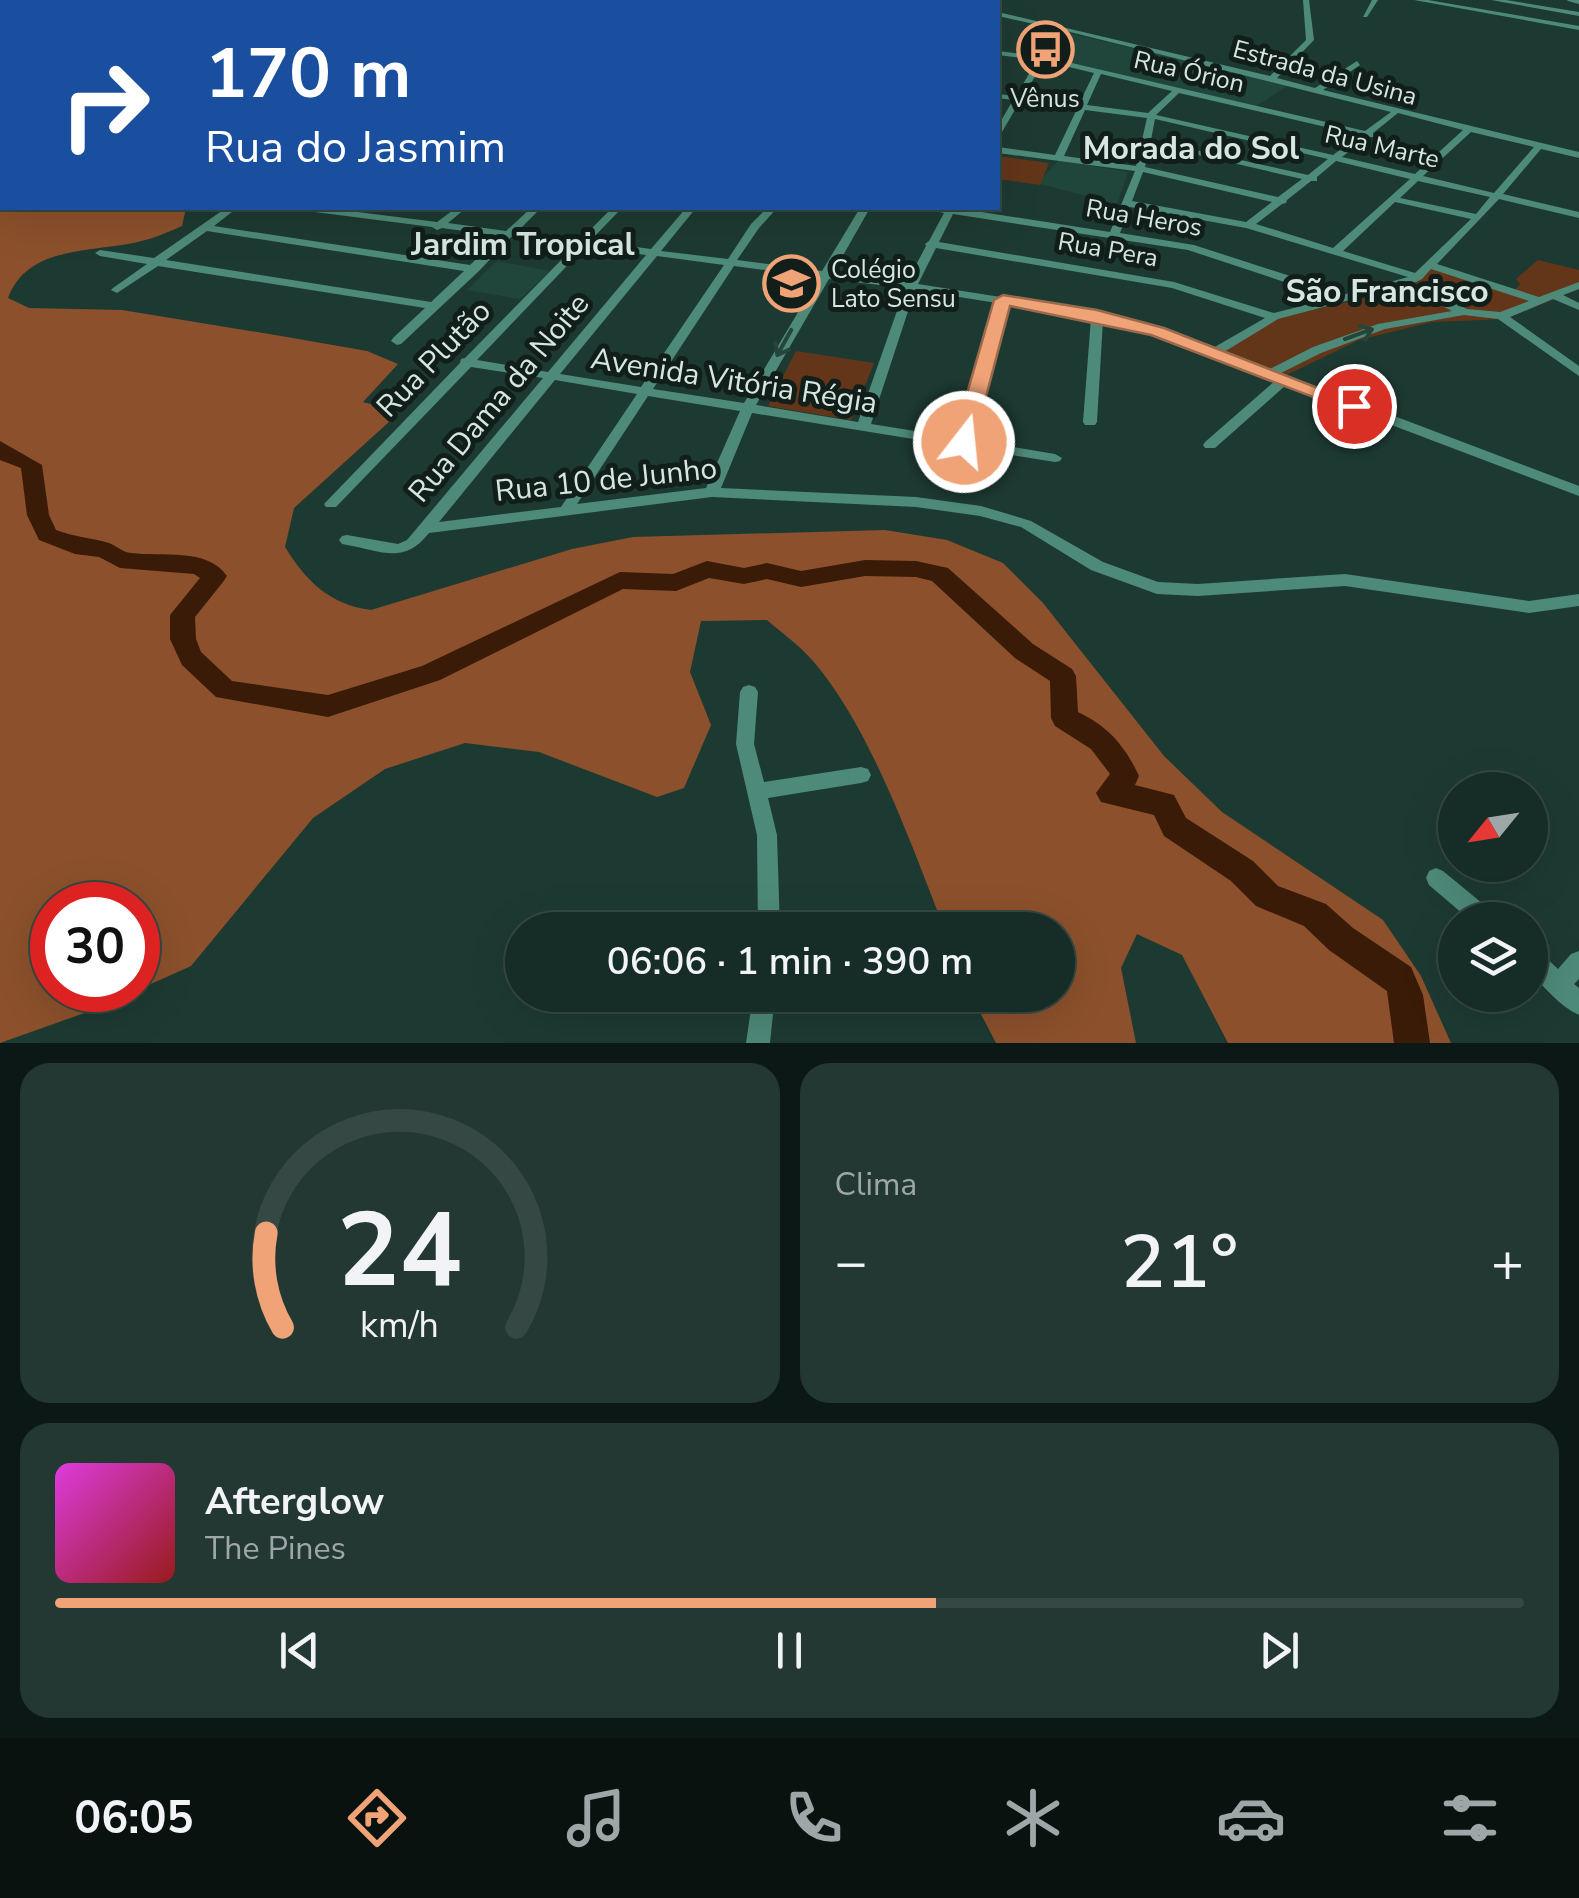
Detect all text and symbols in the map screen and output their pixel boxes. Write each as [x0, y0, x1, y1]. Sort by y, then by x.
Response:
bus stop icon: Vênus [1015, 20, 1075, 80]
text: 170 m [205, 26, 411, 122]
street label: Estrada da Usina [1229, 32, 1421, 114]
icon: right [40, 40, 170, 170]
street label: Rua Órion [1130, 43, 1248, 101]
place label: Vênus [1009, 82, 1080, 116]
text: Rua do Jasmim [205, 117, 506, 178]
street label: Rua Marte [1321, 117, 1443, 177]
district label: Morada do Sol [1083, 127, 1299, 170]
street label: Rua Heros [1083, 191, 1205, 245]
district label: Jardim Tropical [410, 223, 635, 266]
street label: Rua Pera [1055, 224, 1161, 276]
place label: Colégio Lato Sensu [831, 253, 956, 316]
school or university icon: Colégio Lato Sensu [762, 254, 822, 314]
district label: São Francisco [1285, 270, 1489, 313]
street label: Rua Dama da Noite [399, 285, 599, 511]
street label: Rua Plutão [368, 291, 500, 427]
one-way arrow [1342, 324, 1373, 342]
one-way arrow [774, 328, 794, 357]
street label: Avenida Vitória Régia [588, 338, 880, 424]
pin [1312, 364, 1397, 449]
icon: arrive [1327, 379, 1382, 434]
position arrow [912, 390, 1016, 494]
street label: Rua 10 de Junho [493, 448, 719, 512]
north arrow [1438, 772, 1548, 882]
map controls [1438, 772, 1548, 1012]
speed limit sign: 30 [30, 882, 160, 1012]
button: layers [1438, 902, 1548, 1012]
text: 06:06 · 1 min · 390 m [607, 936, 973, 987]
text: Clima [835, 1163, 917, 1206]
text: 24 [337, 1180, 462, 1322]
text: 21° [1120, 1211, 1238, 1313]
text: − [835, 1225, 868, 1300]
text: + [1491, 1225, 1524, 1300]
text: km/h [360, 1301, 439, 1350]
text: Afterglow [205, 1476, 384, 1527]
text: The Pines [205, 1527, 346, 1570]
icon: previous [272, 1623, 327, 1678]
icon: pause [762, 1623, 817, 1678]
icon: next [1252, 1623, 1307, 1678]
icon: directions [342, 1783, 412, 1853]
icon: music [561, 1783, 631, 1853]
icon: phone [779, 1783, 849, 1853]
icon: climate [998, 1783, 1068, 1853]
icon: car [1216, 1783, 1286, 1853]
icon: filters [1435, 1783, 1505, 1853]
text: 06:05 [74, 1788, 193, 1849]

